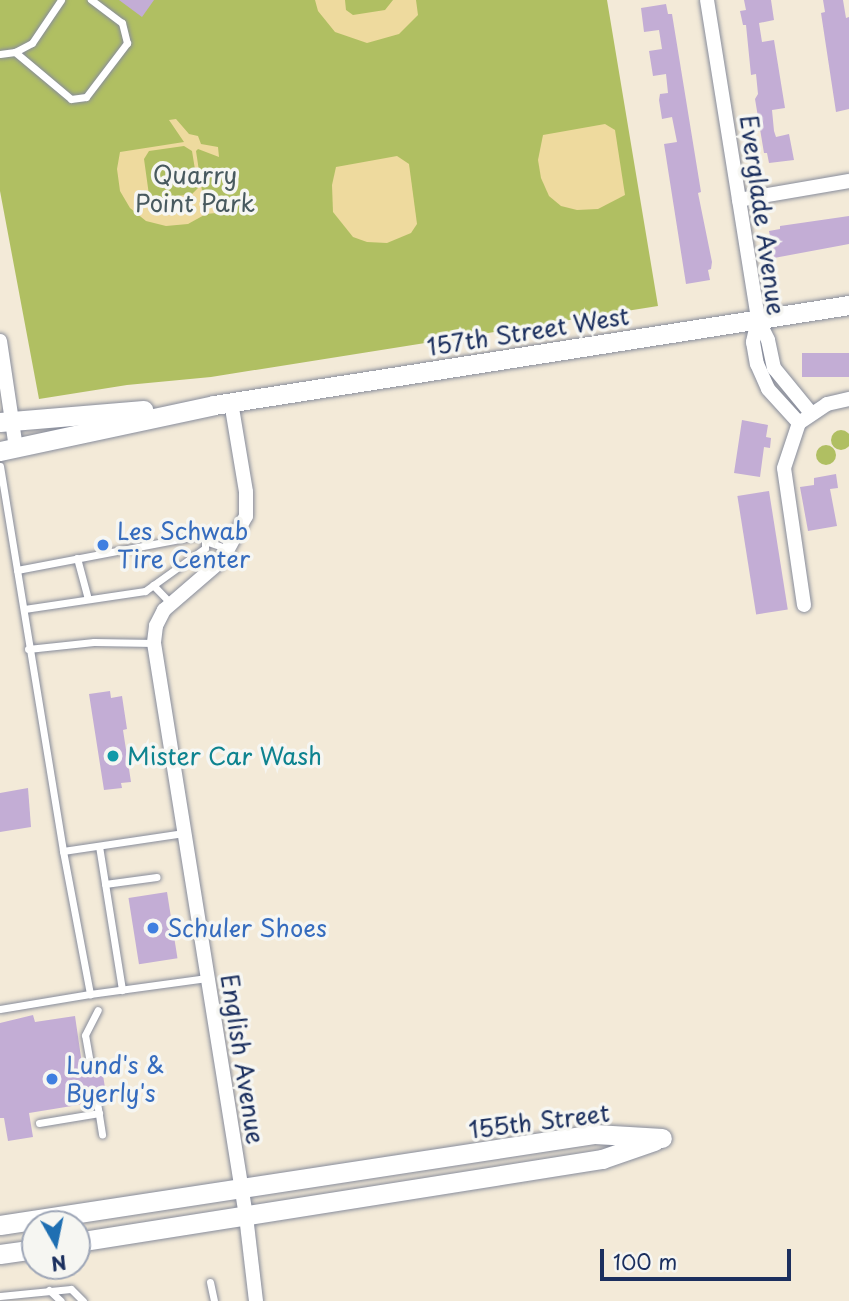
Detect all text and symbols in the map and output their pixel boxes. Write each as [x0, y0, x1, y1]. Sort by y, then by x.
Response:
street label: Everglade Avenue [735, 114, 791, 316]
park label: Quarry Point Park [135, 161, 255, 217]
street label: 157th Street West [424, 301, 632, 361]
place label: Les Schwab Tire Center [117, 517, 251, 573]
marker: Les Schwab Tire Center [95, 537, 111, 553]
place label: Mister Car Wash [127, 742, 323, 770]
marker: Mister Car Wash [105, 748, 121, 764]
place label: Schuler Shoes [167, 914, 329, 942]
marker: Schuler Shoes [145, 920, 161, 936]
street label: English Avenue [215, 972, 271, 1146]
place label: Lund's & Byerly's [66, 1051, 164, 1107]
marker: Lund's & Byerly's [44, 1071, 60, 1087]
street label: 155th Street [466, 1098, 612, 1144]
north arrow [21, 1210, 91, 1280]
scale bar [604, 1234, 795, 1278]
text: 100 m [613, 1245, 677, 1277]
text: N [49, 1249, 69, 1279]

